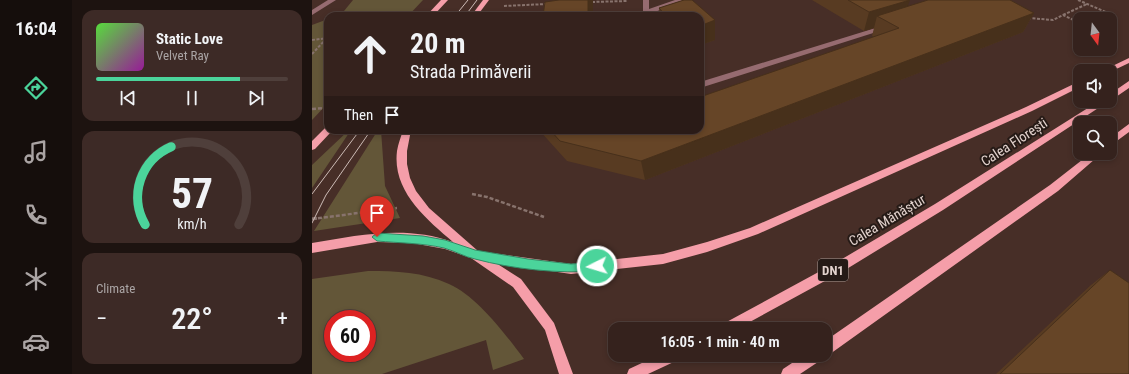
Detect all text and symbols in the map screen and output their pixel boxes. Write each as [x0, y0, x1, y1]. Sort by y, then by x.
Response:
north arrow [1073, 12, 1117, 56]
map controls [1073, 12, 1117, 160]
text: 16:04 [15, 18, 57, 39]
text: 20 m [410, 27, 466, 60]
icon: ahead [344, 28, 396, 80]
text: Static Love [156, 30, 223, 48]
text: Velvet Ray [156, 48, 209, 63]
text: Strada Primăverii [410, 61, 532, 82]
button: sound [1073, 64, 1117, 108]
icon: directions [22, 74, 50, 102]
icon: previous [117, 87, 139, 109]
icon: pause [181, 87, 203, 109]
icon: next [245, 87, 267, 109]
icon: arrive [381, 104, 403, 126]
text: Then [344, 106, 373, 124]
street label: Calea Florești [978, 115, 1051, 170]
button: search [1073, 116, 1117, 160]
icon: music [22, 138, 50, 166]
text: 57 [171, 169, 213, 218]
street label: Calea Mănăștur [846, 191, 929, 250]
pin [360, 196, 394, 237]
icon: phone [22, 201, 50, 229]
icon: arrive [366, 202, 388, 224]
text: km/h [177, 216, 207, 232]
position arrow [576, 245, 618, 287]
road number: DN1 [818, 259, 848, 281]
icon: climate [22, 265, 50, 293]
text: Climate [96, 281, 135, 296]
text: 22° [171, 301, 213, 336]
text: − [96, 306, 107, 331]
text: + [277, 306, 288, 331]
speed limit sign: 60 [324, 310, 376, 362]
icon: car [22, 328, 50, 356]
text: 16:05 · 1 min · 40 m [660, 333, 780, 351]

